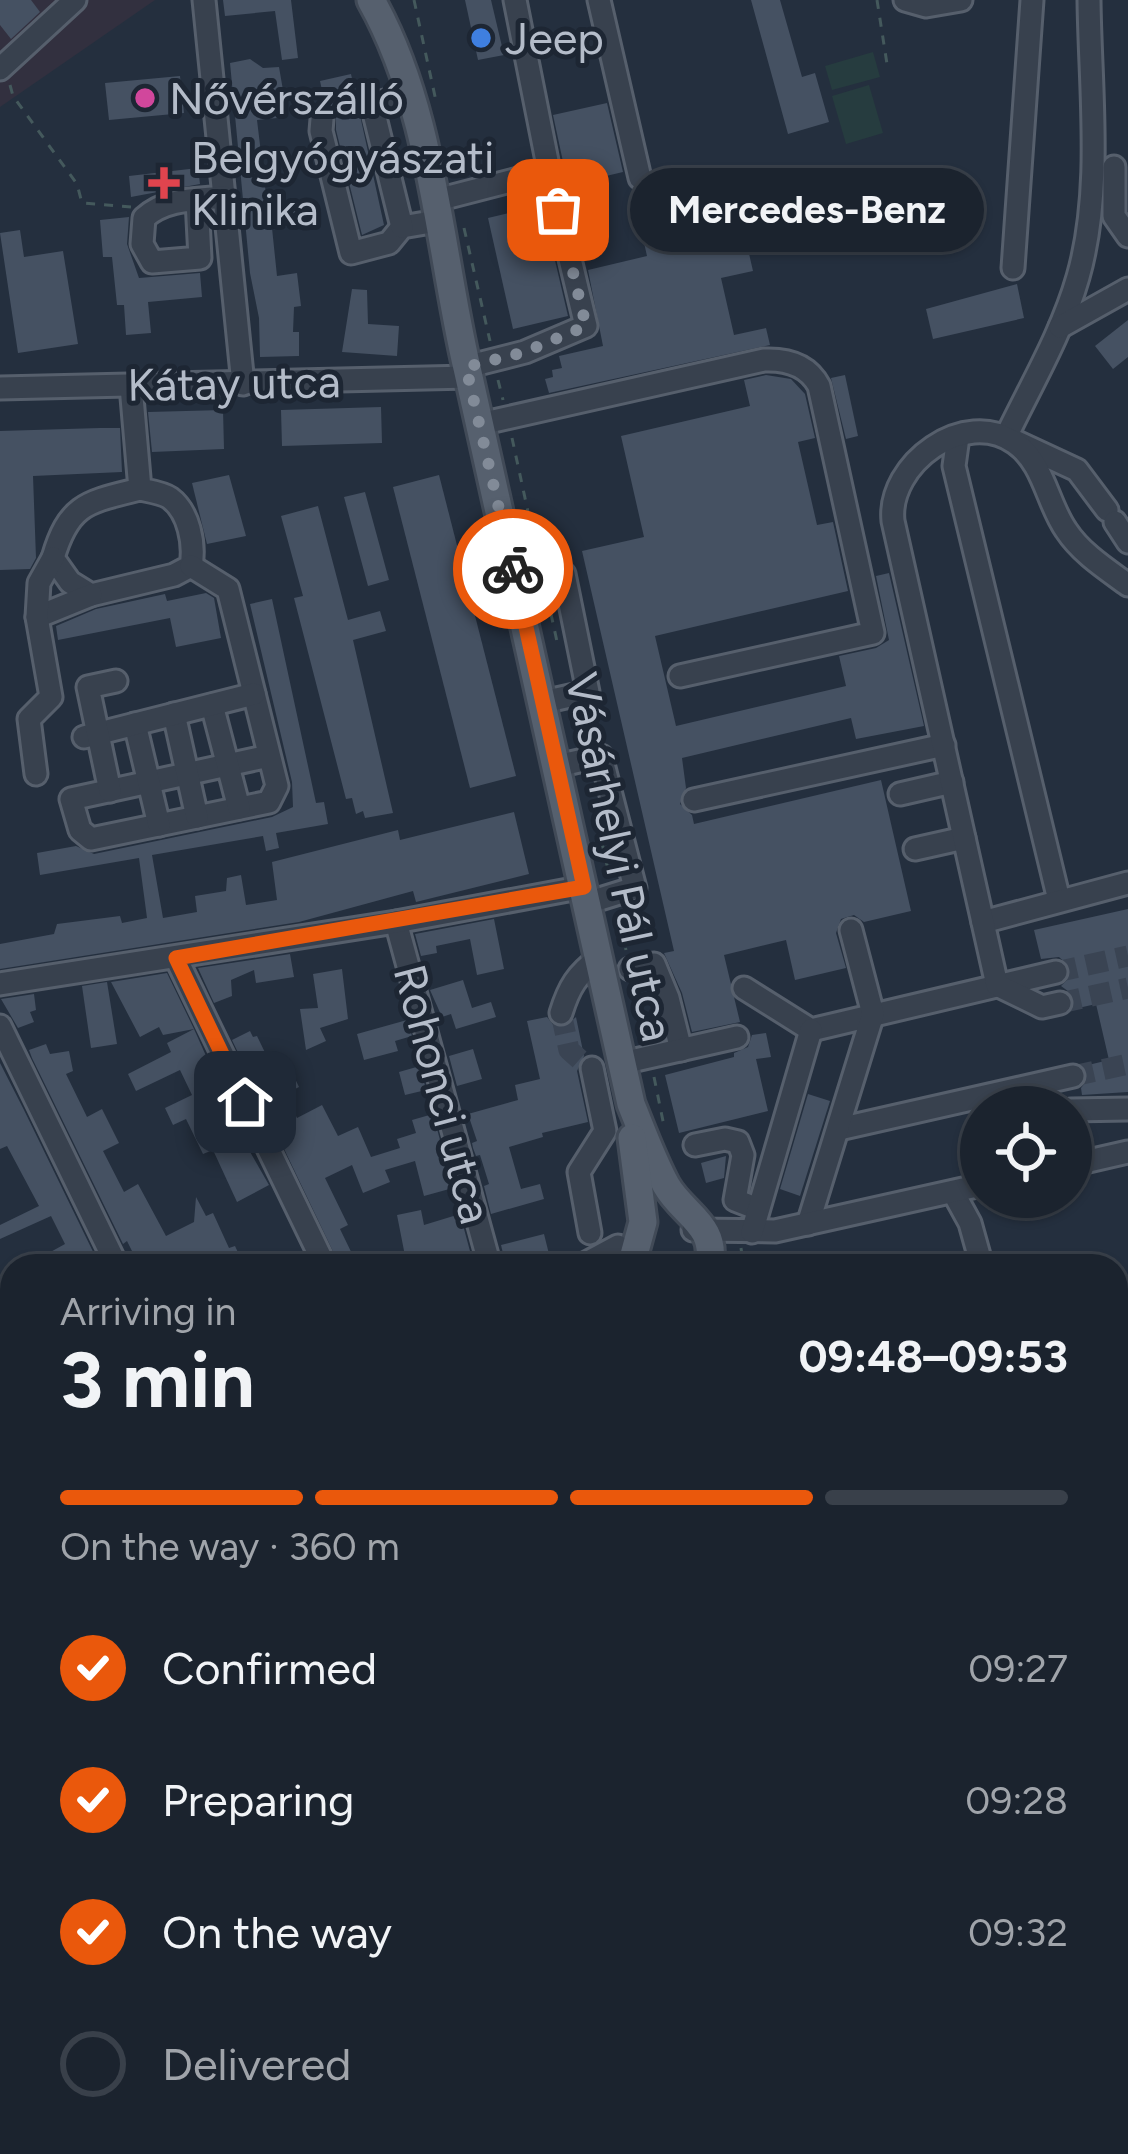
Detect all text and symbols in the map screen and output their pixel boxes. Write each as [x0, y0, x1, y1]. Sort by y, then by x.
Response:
place label: Jeep [505, 11, 604, 65]
marker: Jeep [468, 25, 494, 51]
place label: Nővérszálló [169, 71, 404, 125]
marker: Nővérszálló [132, 85, 158, 111]
place label: Belgyógyászati Klinika [191, 130, 495, 236]
pin [507, 159, 609, 261]
marker: Belgyógyászati Klinika [148, 167, 180, 199]
callout: Mercedes-Benz [630, 168, 984, 252]
icon: bag [525, 177, 591, 243]
text: Mercedes-Benz [668, 186, 946, 233]
street label: Kátay utca [127, 354, 341, 412]
courier [453, 509, 573, 629]
icon: bike [480, 536, 546, 602]
street label: Vásárhelyi Pál utca [555, 668, 685, 1046]
street label: Rohonci utca [383, 959, 503, 1229]
pin [194, 1051, 296, 1153]
icon: home [212, 1069, 278, 1135]
map controls [960, 1086, 1092, 1218]
button: locate [960, 1086, 1092, 1218]
text: Arriving in [60, 1288, 236, 1335]
text: 09:48–09:53 [798, 1329, 1068, 1383]
text: 3 min [60, 1333, 255, 1427]
text: On the way · 360 m [60, 1523, 400, 1570]
icon: check [60, 1635, 126, 1701]
text: Confirmed [162, 1641, 377, 1695]
text: 09:27 [968, 1645, 1068, 1692]
icon: check [60, 1767, 126, 1833]
text: Preparing [162, 1773, 354, 1827]
text: 09:28 [965, 1777, 1068, 1824]
icon: check [60, 1899, 126, 1965]
text: On the way [162, 1905, 392, 1959]
text: 09:32 [968, 1909, 1068, 1956]
text: Delivered [162, 2037, 351, 2091]

